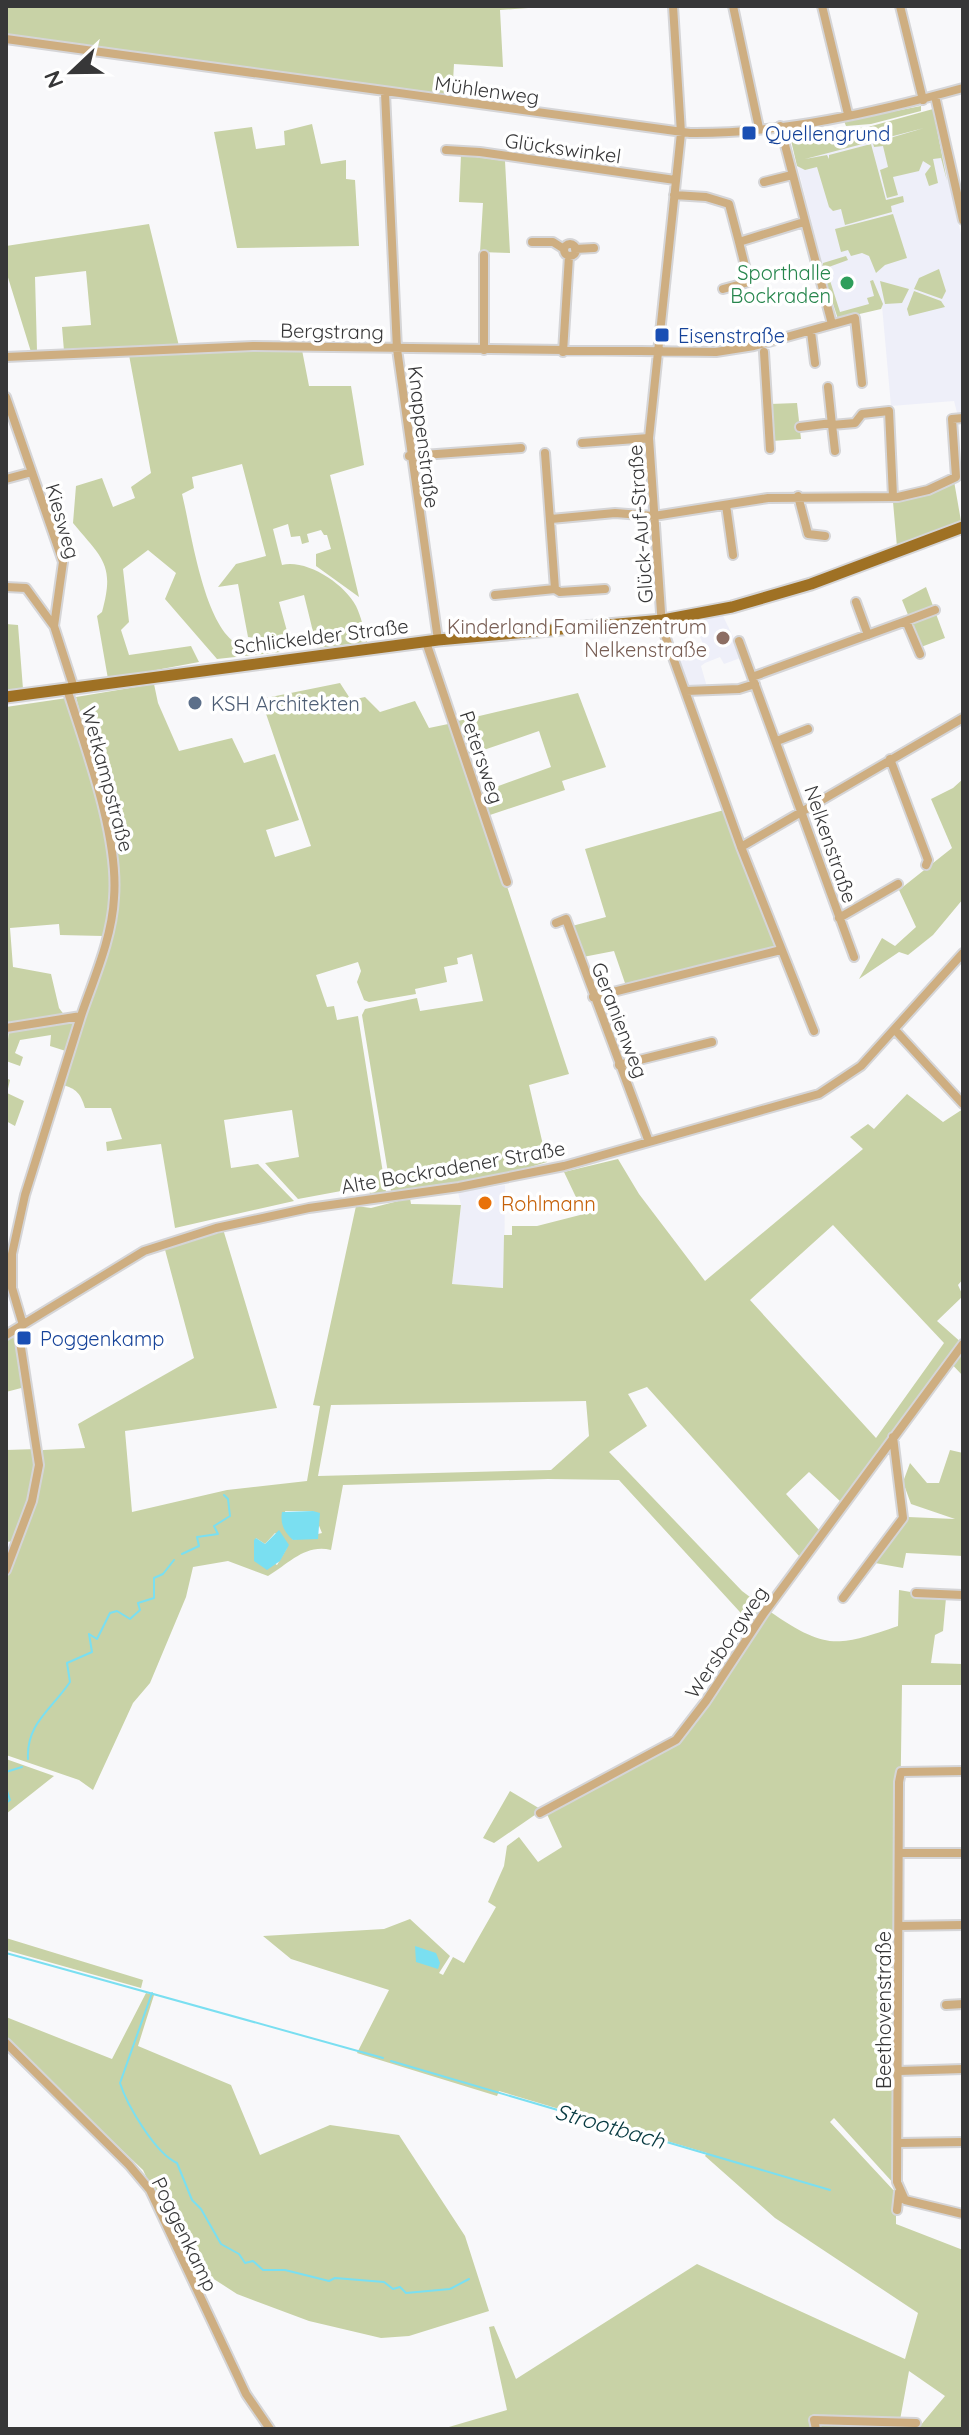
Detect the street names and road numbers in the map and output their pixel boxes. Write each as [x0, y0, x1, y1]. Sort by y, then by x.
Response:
street label: Mühlenweg [433, 70, 541, 110]
street label: Glückswinkel [503, 127, 623, 169]
street label: Bergstrang [280, 318, 384, 344]
street label: Knappenstraße [403, 364, 445, 510]
street label: Glück-Auf-Straße [622, 444, 658, 604]
street label: Kiesweg [40, 480, 86, 562]
street label: Schlickelder Straße [232, 613, 410, 659]
street label: Wetkampstraße [77, 704, 139, 854]
street label: Petersweg [454, 707, 510, 807]
street label: Nelkenstraße [799, 782, 863, 906]
street label: Geranienweg [586, 958, 654, 1082]
street label: Alte Bockradener Straße [339, 1135, 567, 1199]
street label: Wersborgweg [679, 1581, 773, 1703]
street label: Beethovenstraße [871, 1931, 896, 2089]
street label: Poggenkamp [147, 2173, 223, 2295]

